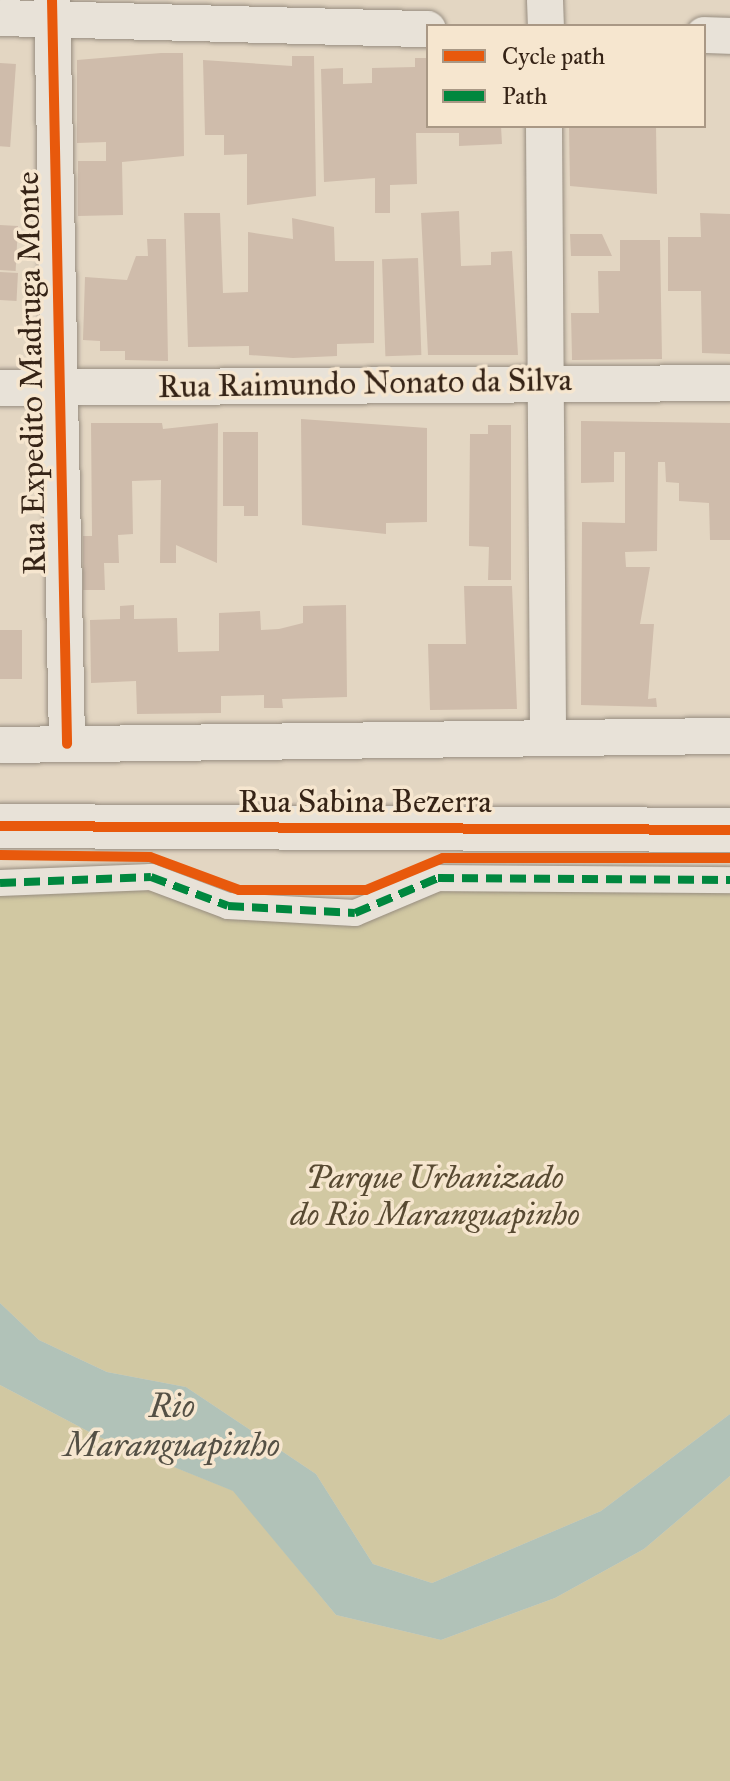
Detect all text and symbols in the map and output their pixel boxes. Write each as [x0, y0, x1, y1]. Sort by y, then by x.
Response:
legend [426, 24, 706, 128]
text: Cycle path [502, 41, 605, 71]
text: Path [502, 81, 547, 111]
street label: Rua Expedito Madruga Monte [9, 171, 55, 575]
street label: Rua Raimundo Nonato da Silva [158, 361, 572, 407]
street label: Rua Sabina Bezerra [238, 783, 492, 821]
park label: Parque Urbanizado do Rio Maranguapinho [290, 1160, 580, 1235]
water label: Rio Maranguapinho [64, 1385, 280, 1464]

